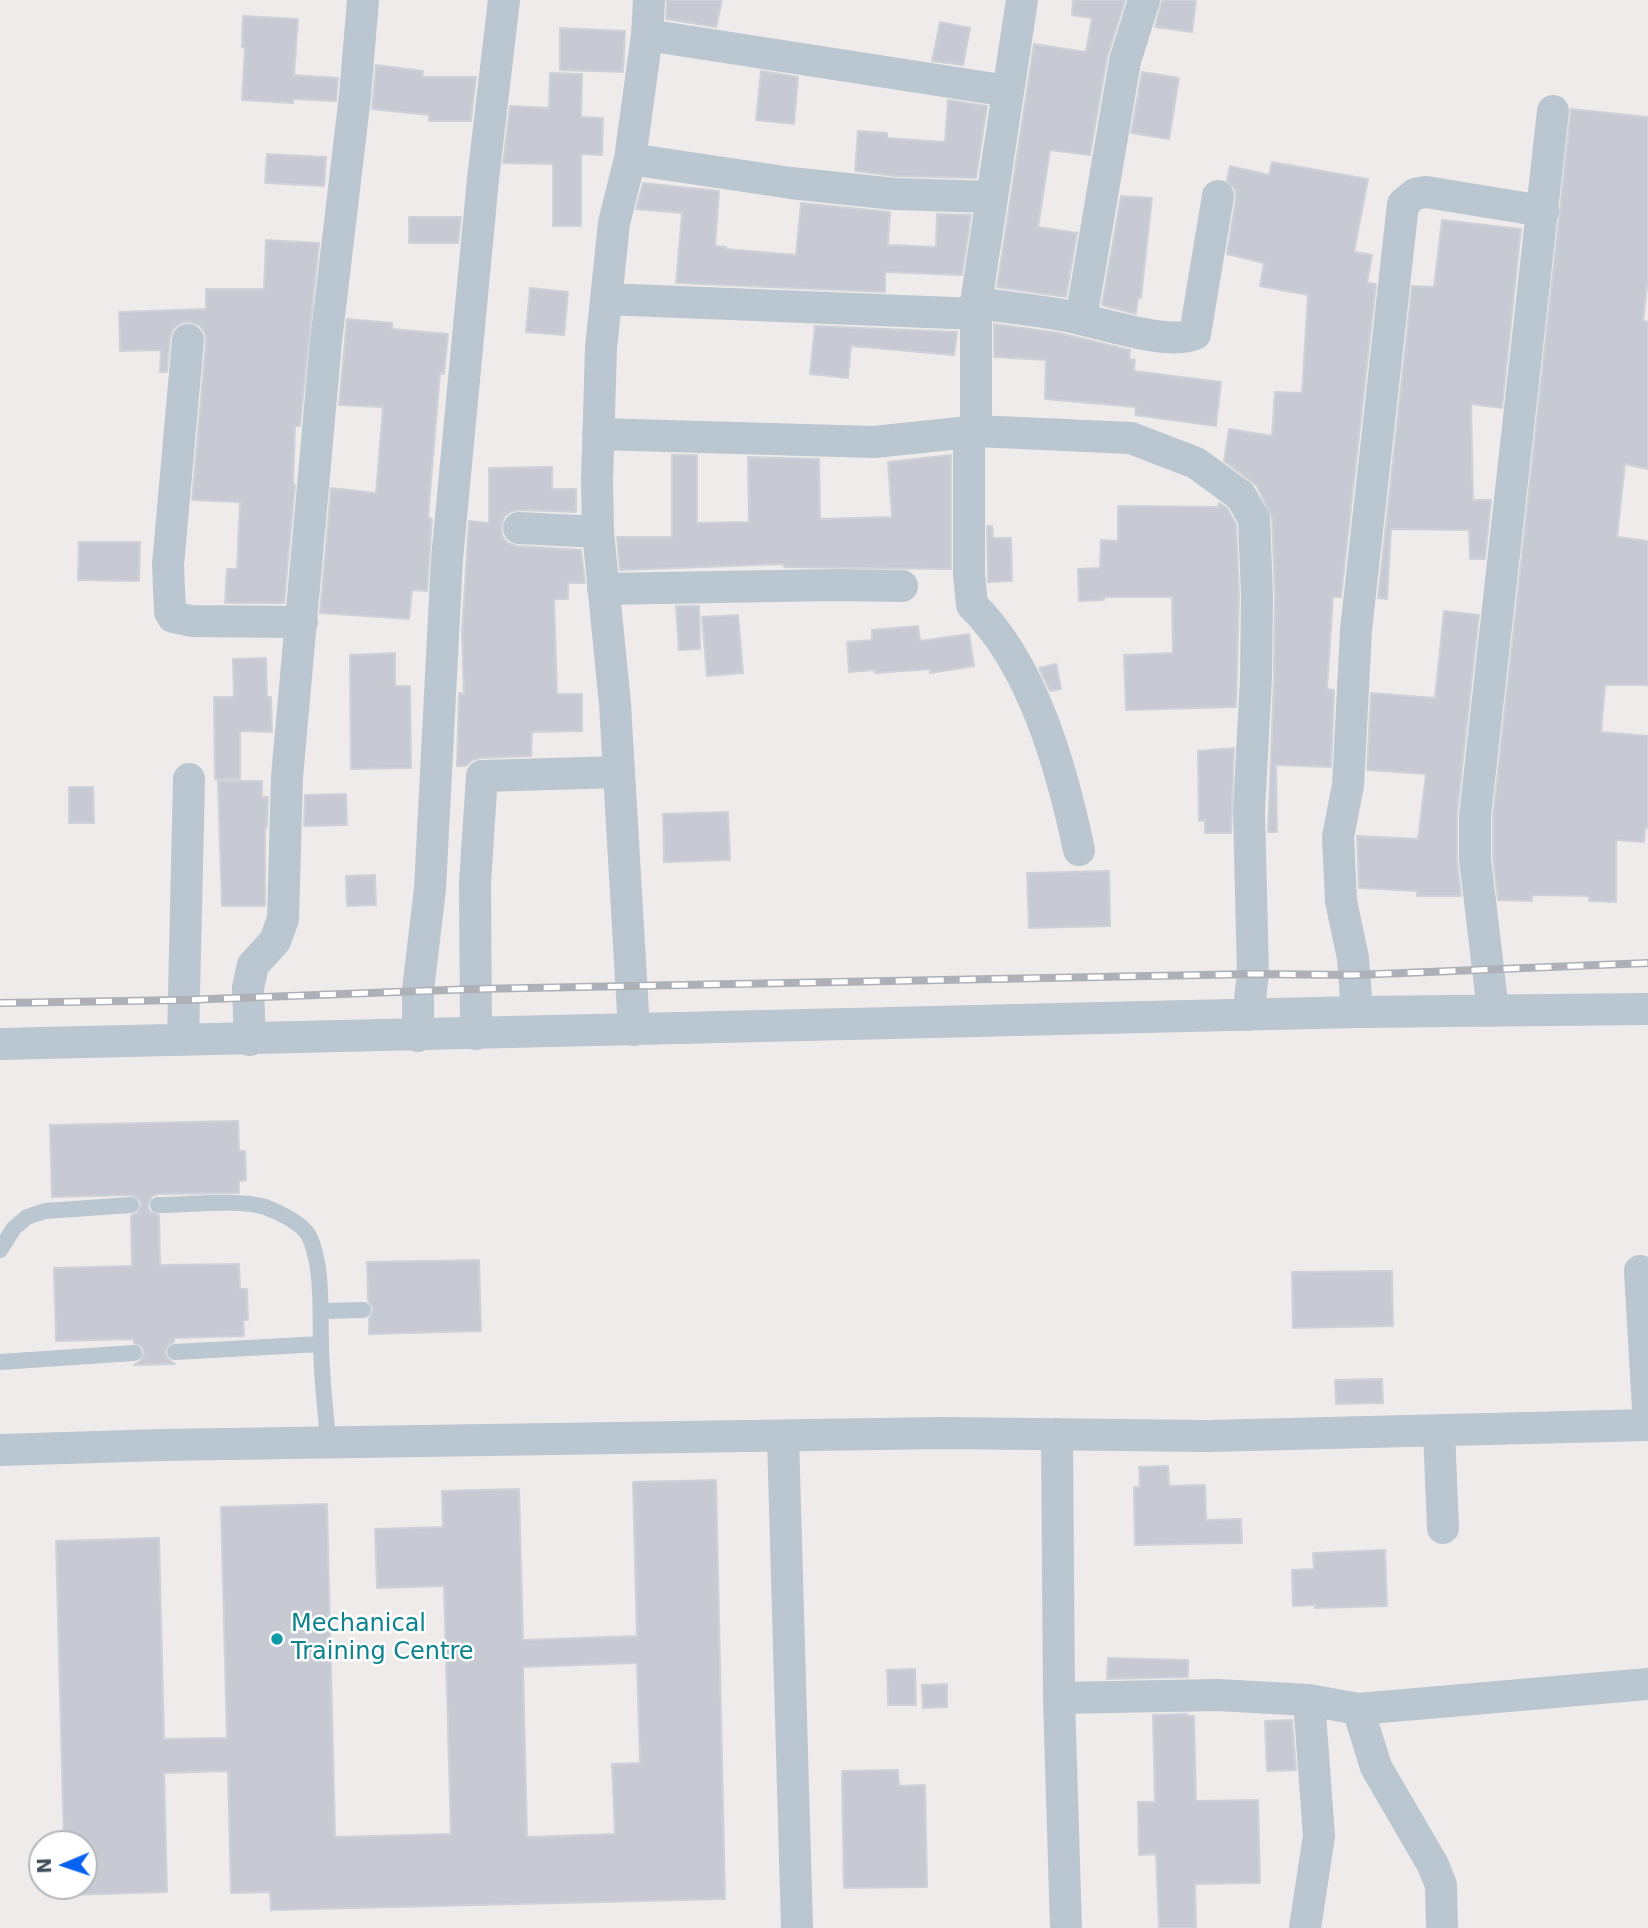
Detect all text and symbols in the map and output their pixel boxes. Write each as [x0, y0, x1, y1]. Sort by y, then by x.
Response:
place label: Mechanical Training Centre [291, 1611, 474, 1667]
marker: Mechanical Training Centre [269, 1631, 285, 1647]
north arrow [28, 1830, 98, 1900]
text: N [33, 1857, 55, 1874]

